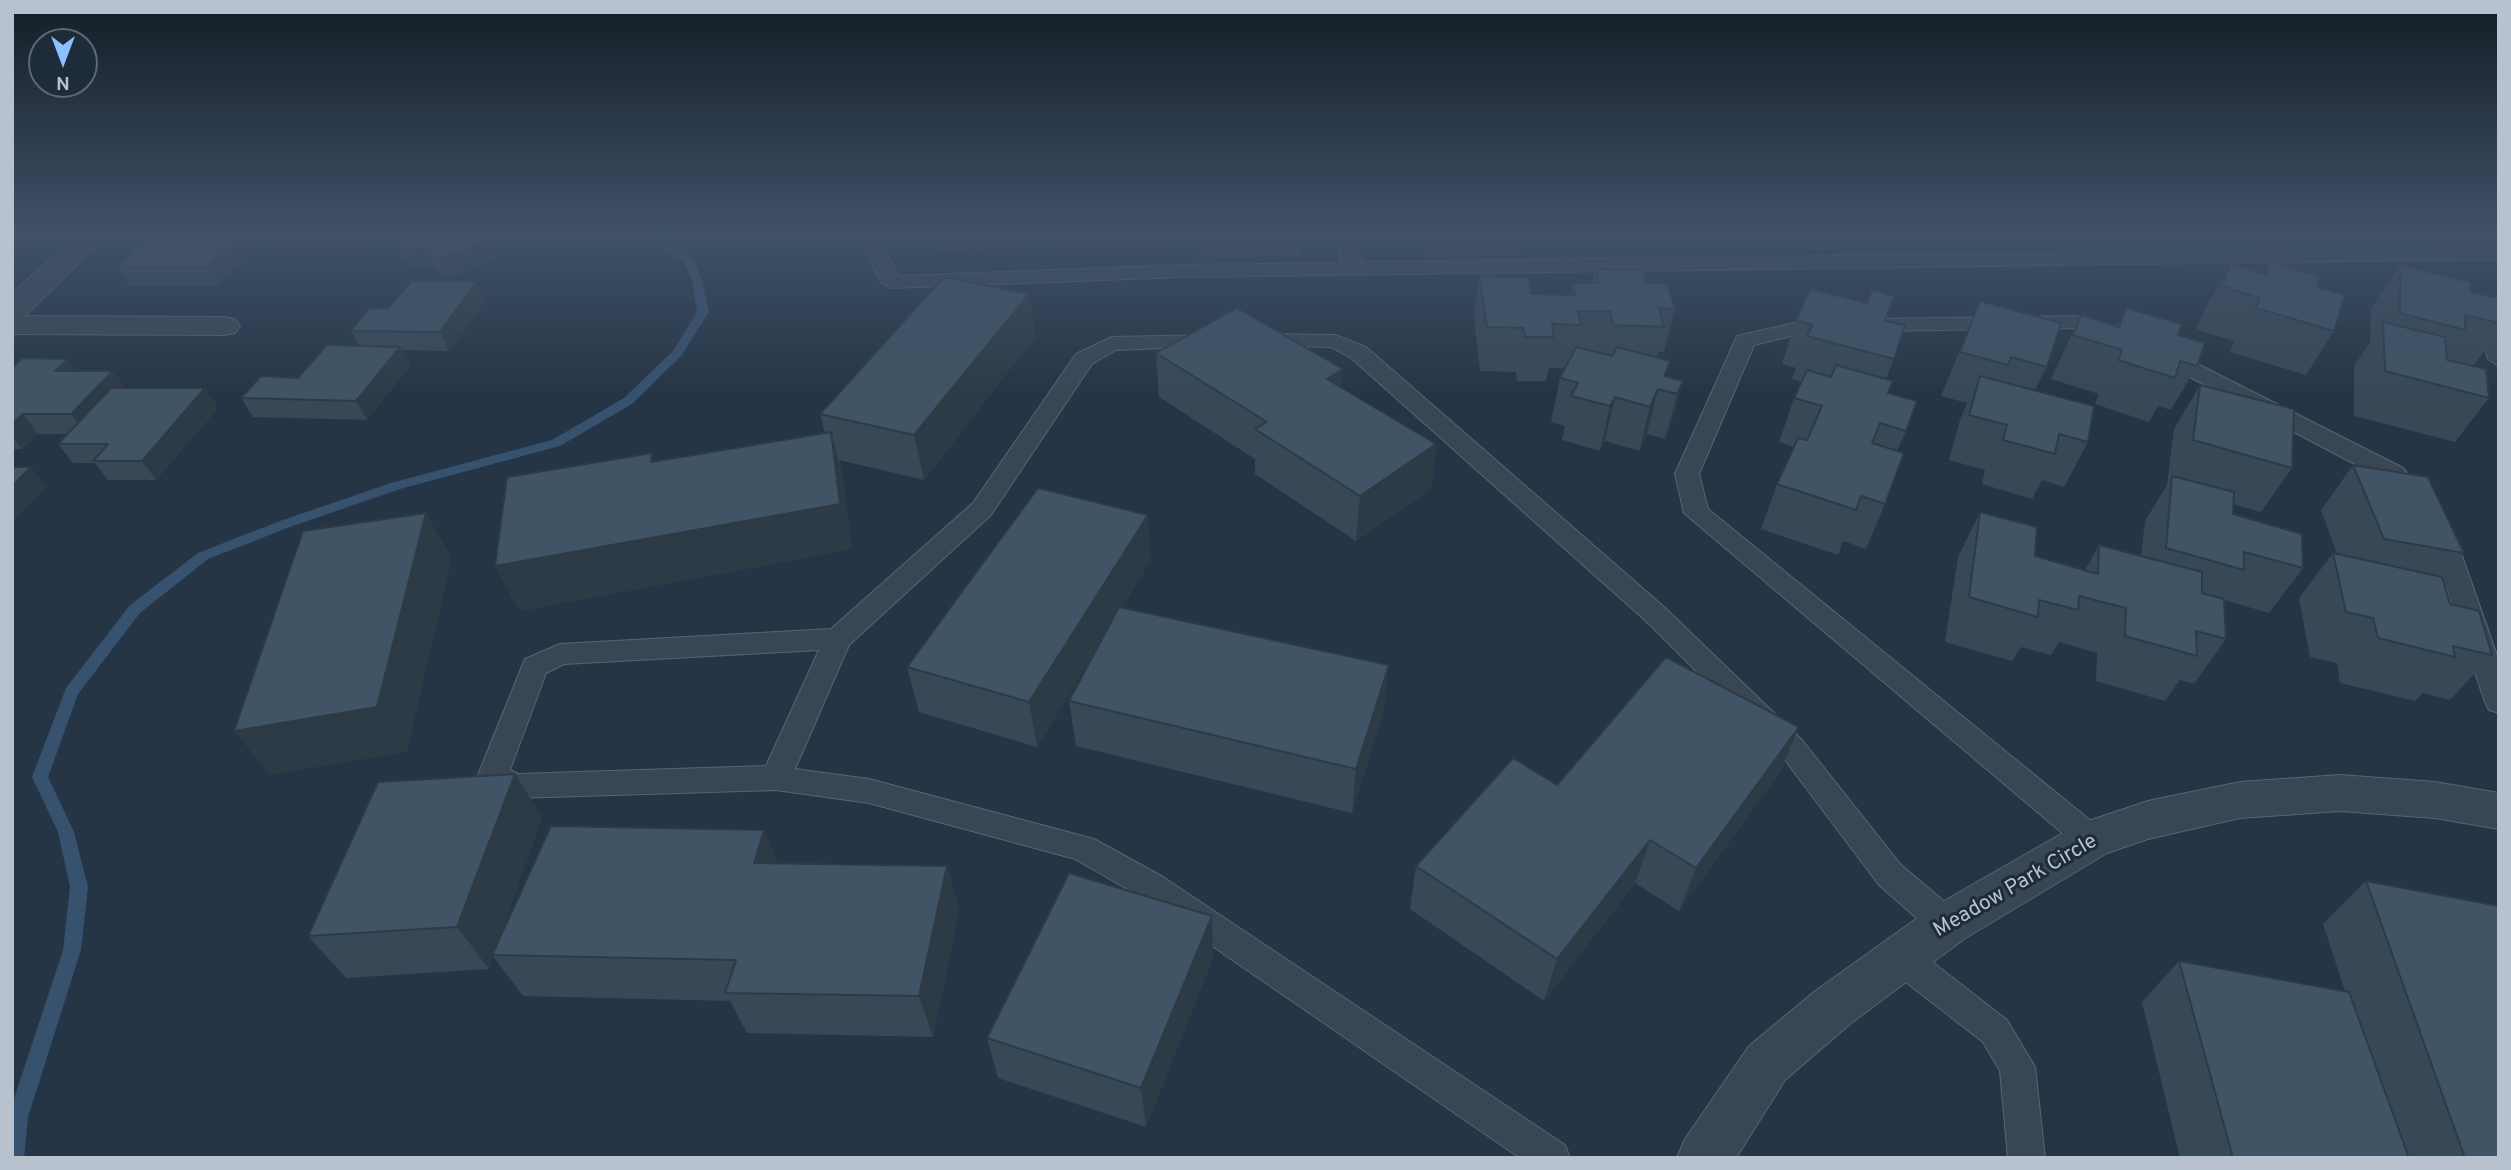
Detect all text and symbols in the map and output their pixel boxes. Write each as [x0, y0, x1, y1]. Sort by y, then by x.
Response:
north arrow [28, 28, 98, 98]
text: N [56, 70, 70, 94]
street label: Meadow Park Circle [1930, 830, 2102, 944]

